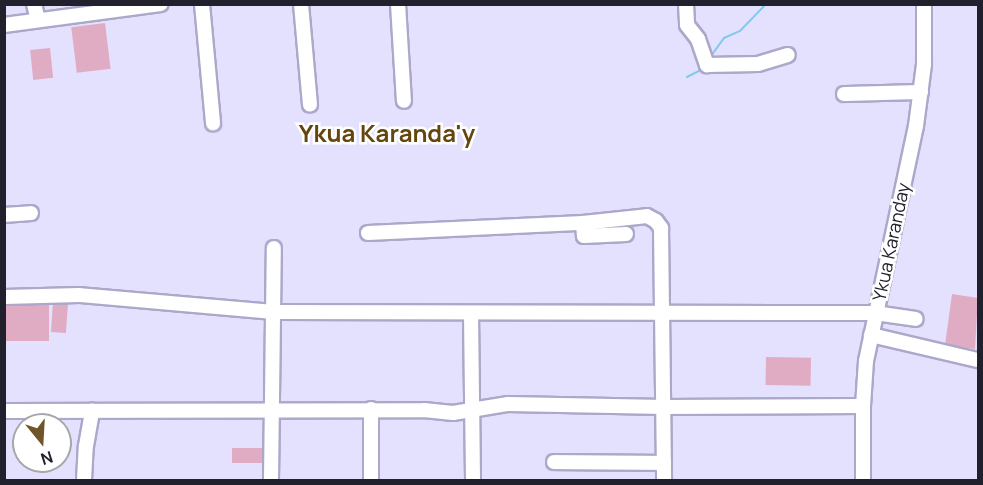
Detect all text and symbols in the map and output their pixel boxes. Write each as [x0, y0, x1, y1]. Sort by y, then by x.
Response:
district label: Ykua Karanda'y [299, 119, 475, 147]
street label: Ykua Karanday [868, 181, 914, 303]
north arrow [12, 413, 72, 473]
text: N [38, 446, 56, 470]

